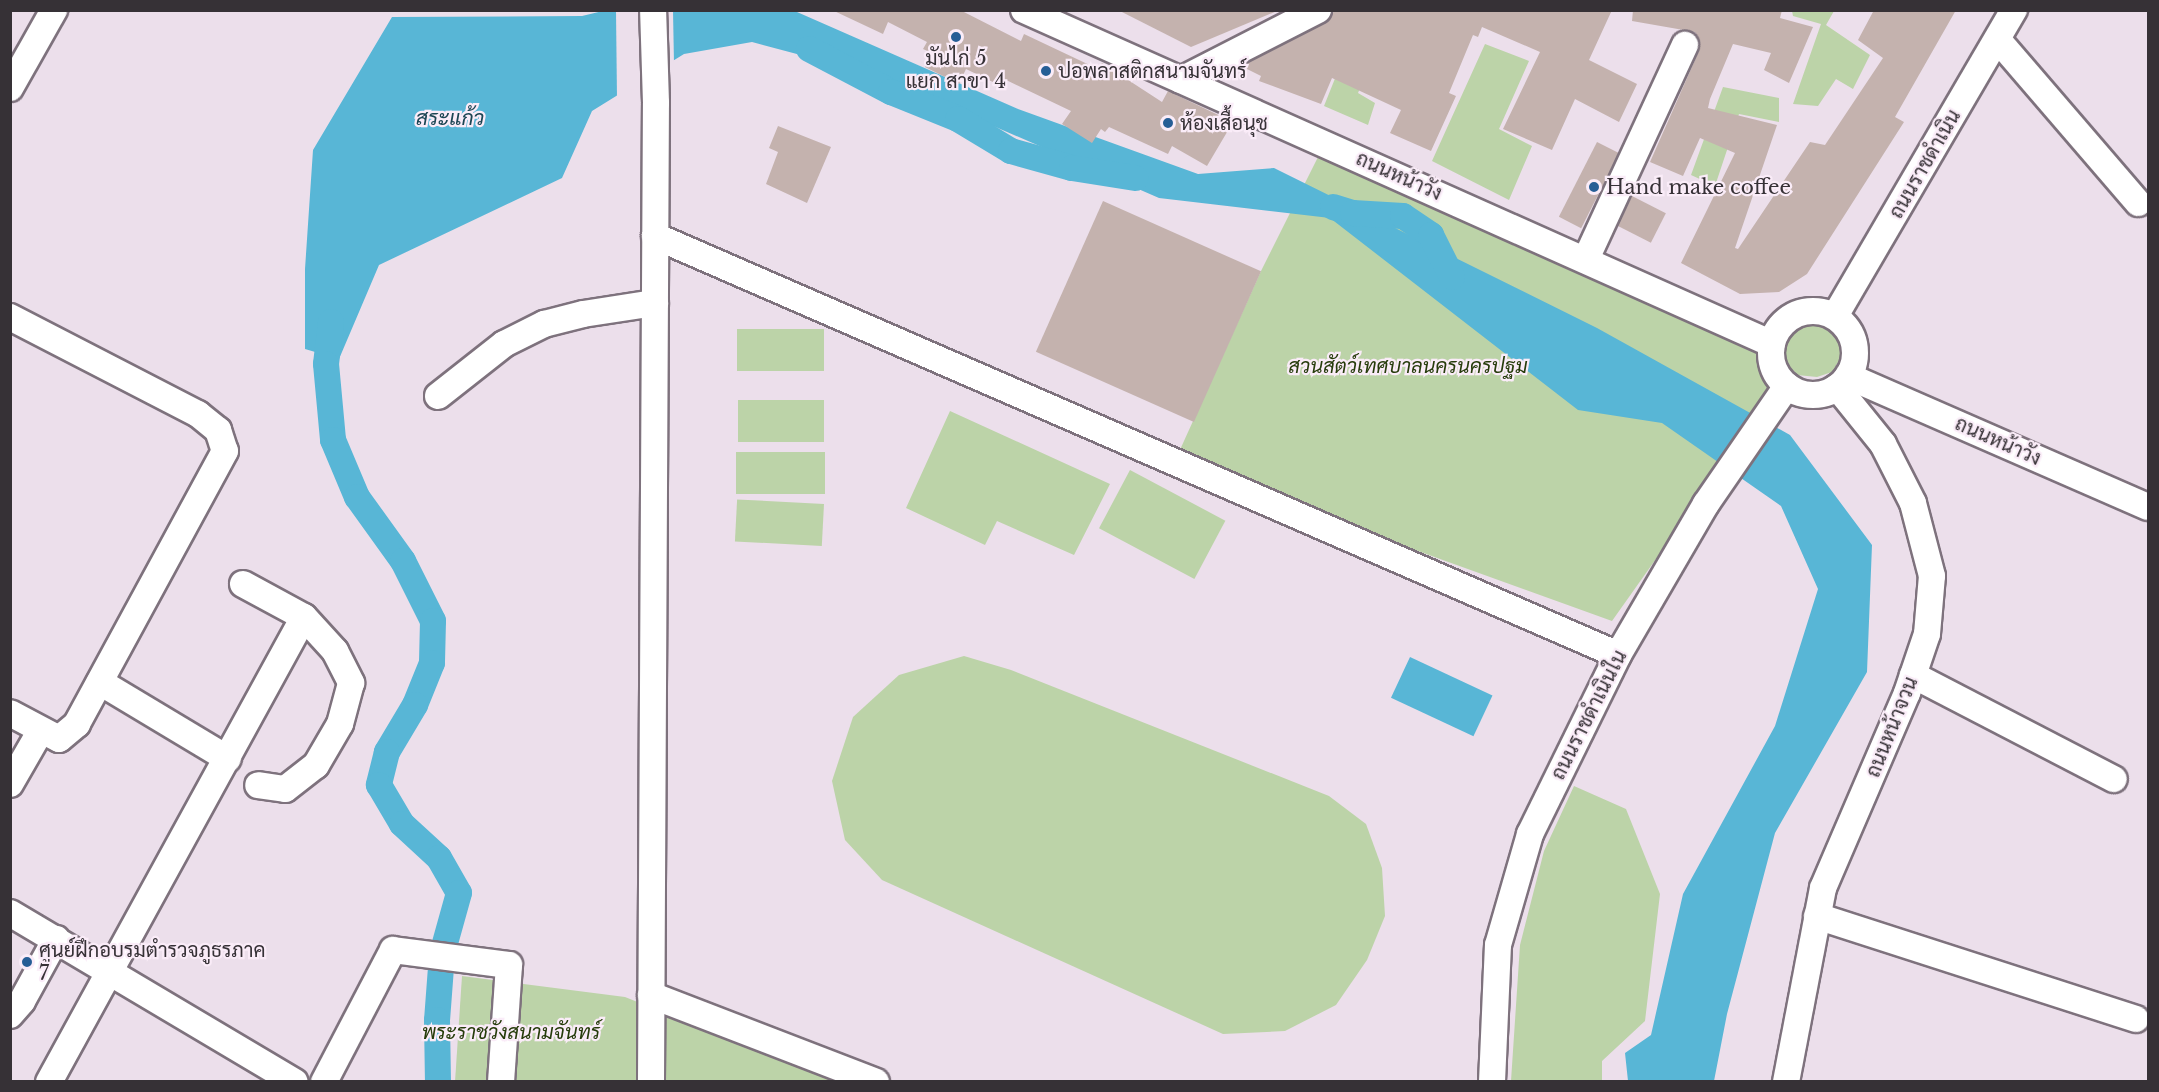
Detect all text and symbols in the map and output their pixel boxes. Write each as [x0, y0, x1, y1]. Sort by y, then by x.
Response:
marker: มันไก่ 5 แยก สาขา 4 [949, 30, 963, 44]
place label: มันไก่ 5 แยก สาขา 4 [906, 47, 1006, 94]
place label: ปอพลาสติกสนามจันทร์ [1058, 59, 1247, 83]
marker: ปอพลาสติกสนามจันทร์ [1039, 64, 1053, 78]
water label: สระแก้ว [416, 105, 484, 131]
street label: ถนนราชดำเนิน [1884, 105, 1966, 223]
place label: ห้องเสื้อนุช [1180, 111, 1268, 135]
marker: ห้องเสื้อนุช [1161, 116, 1175, 130]
street label: ถนนหน้าวัง [1352, 146, 1446, 206]
place label: Hand make coffee [1606, 175, 1791, 199]
marker: Hand make coffee [1587, 180, 1601, 194]
park label: สวนสัตว์เทศบาลนครนครปฐม [1288, 354, 1528, 378]
street label: ถนนหน้าวัง [1951, 411, 2045, 471]
street label: ถนนราชดำเนินใน [1546, 646, 1632, 784]
street label: ถนนหน้าจวน [1861, 673, 1923, 781]
place label: ศูนย์ฝึกอบรมตำรวจภูธรภาค 7 [39, 939, 266, 986]
marker: ศูนย์ฝึกอบรมตำรวจภูธรภาค 7 [20, 955, 34, 969]
park label: พระราชวังสนามจันทร์ [422, 1020, 600, 1044]

